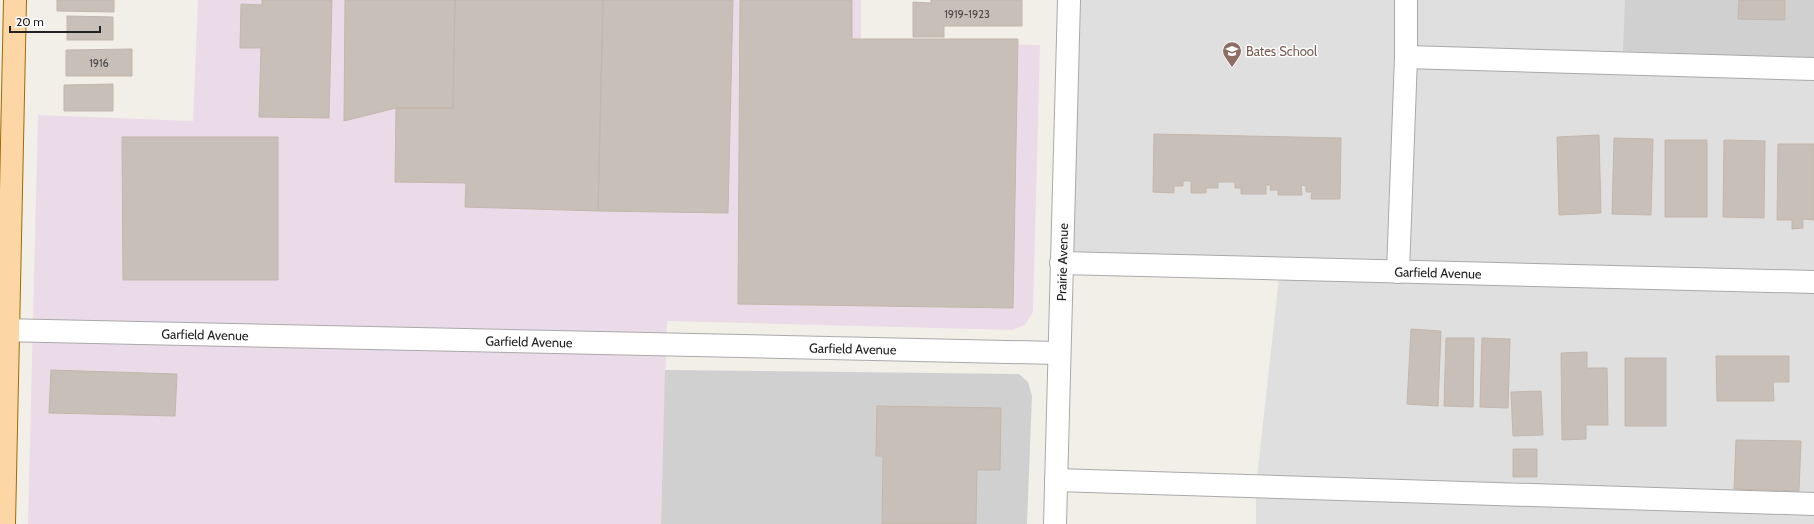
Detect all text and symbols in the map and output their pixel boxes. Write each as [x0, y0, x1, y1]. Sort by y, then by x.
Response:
house number: 1919-1923 [944, 7, 990, 21]
scale bar [10, 8, 100, 34]
text: 20 m [16, 14, 44, 29]
school or university icon: Bates School [1221, 40, 1243, 68]
place label: Bates School [1246, 43, 1317, 59]
house number: 1916 [89, 56, 109, 70]
street label: Prairie Avenue [1053, 222, 1071, 301]
street label: Garfield Avenue [1394, 263, 1482, 282]
street label: Garfield Avenue [161, 326, 249, 343]
street label: Garfield Avenue [485, 333, 573, 350]
street label: Garfield Avenue [809, 340, 897, 357]

